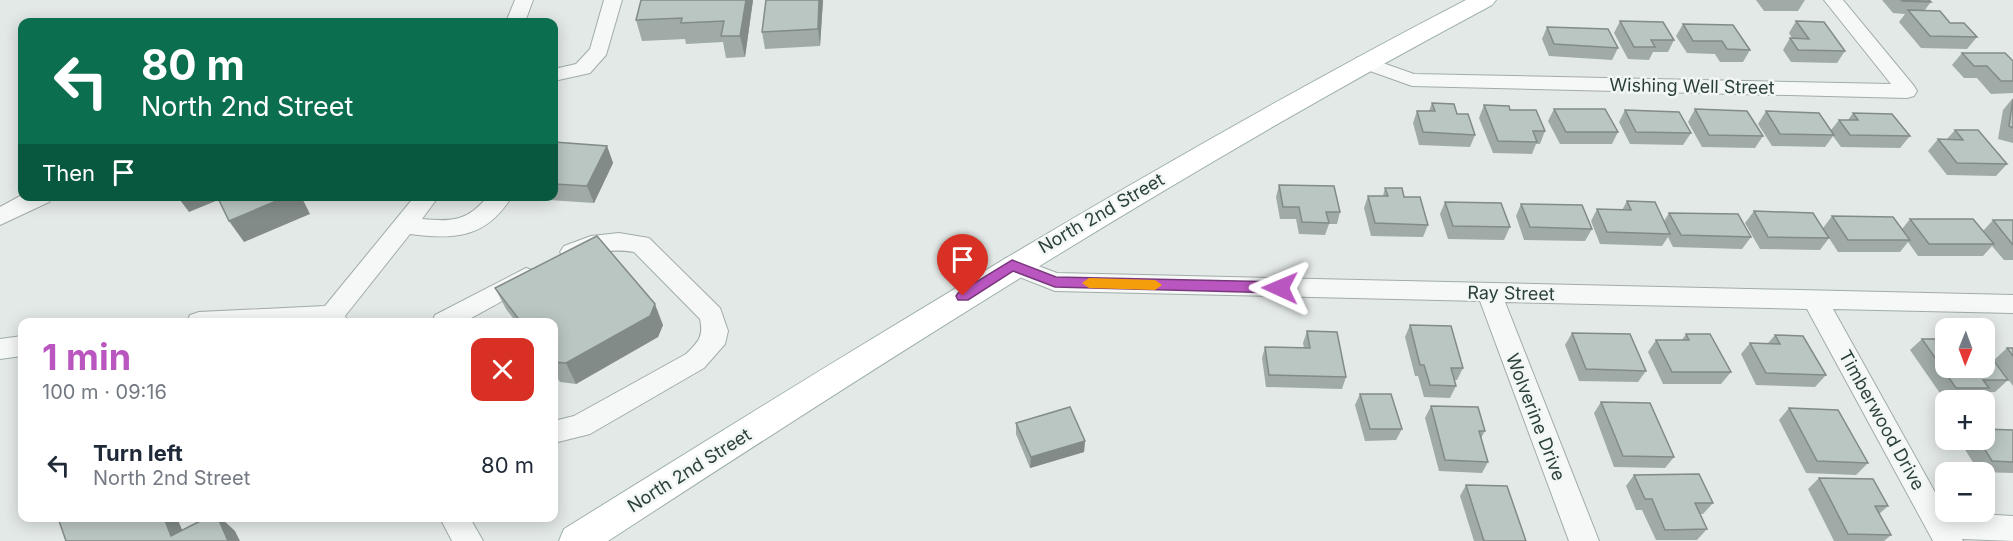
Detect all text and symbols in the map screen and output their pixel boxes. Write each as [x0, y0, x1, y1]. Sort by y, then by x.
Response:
text: 80 m [141, 39, 245, 90]
icon: left [42, 42, 120, 120]
street label: Wishing Well Street [1609, 74, 1775, 98]
text: North 2nd Street [141, 90, 353, 123]
icon: arrive [107, 156, 140, 189]
text: Then [42, 160, 95, 186]
street label: North 2nd Street [1034, 168, 1168, 257]
pin [937, 234, 988, 296]
icon: arrive [946, 243, 979, 276]
position arrow [1248, 256, 1312, 320]
street label: Ray Street [1467, 282, 1555, 304]
north arrow [1935, 318, 1995, 378]
map controls [1935, 318, 1995, 522]
text: 1 min [42, 335, 131, 379]
button: close [471, 338, 534, 401]
street label: Timberwood Drive [1835, 346, 1929, 494]
street label: Wolverine Drive [1502, 350, 1570, 484]
text: 100 m · 09:16 [42, 380, 167, 404]
button: + [1935, 390, 1995, 450]
street label: North 2nd Street [623, 424, 755, 516]
text: Turn left [93, 440, 183, 466]
icon: left [42, 449, 75, 482]
text: 80 m [481, 452, 534, 478]
button: − [1935, 462, 1995, 522]
text: North 2nd Street [93, 466, 250, 490]

